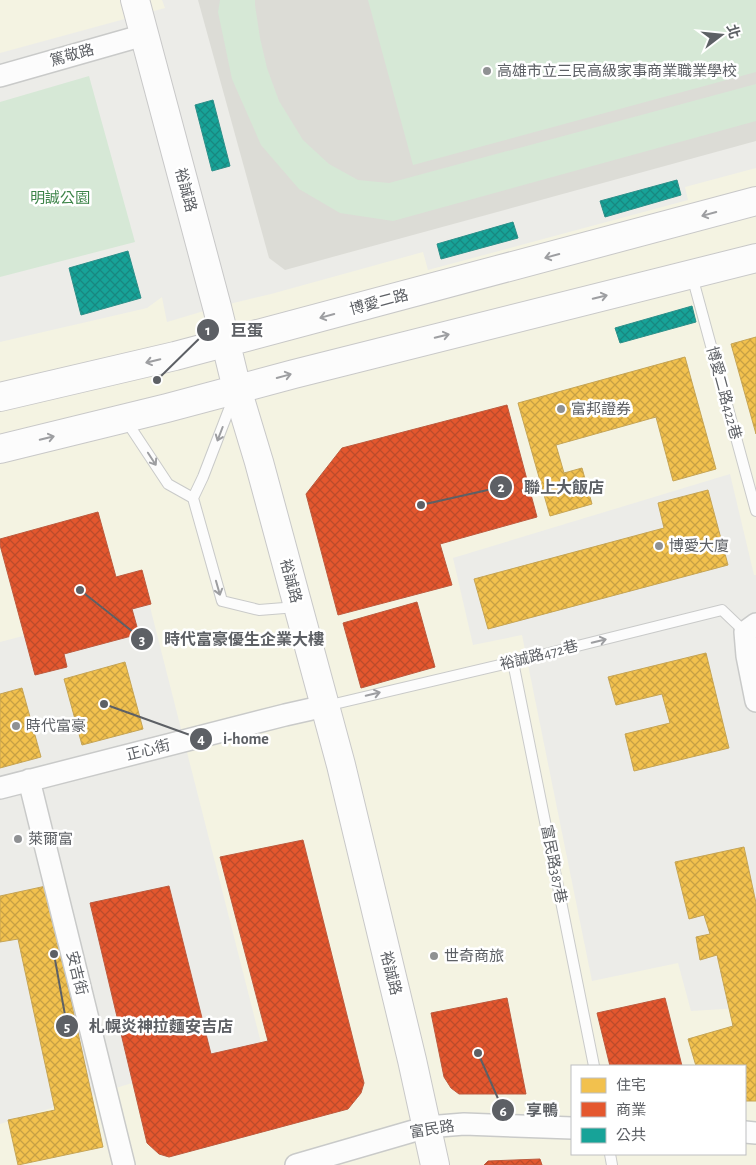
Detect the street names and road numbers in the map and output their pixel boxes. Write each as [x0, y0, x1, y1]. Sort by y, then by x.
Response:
street label: 篤敬路 [48, 40, 96, 69]
street label: 裕誠路 [172, 166, 200, 214]
street label: 博愛二路 [348, 287, 410, 317]
street label: 博愛二路422巷 [704, 345, 744, 441]
street label: 裕誠路 [277, 557, 305, 605]
street label: 裕誠路472巷 [498, 638, 580, 672]
street label: 正心街 [124, 737, 172, 763]
street label: 富民路387巷 [539, 823, 569, 905]
street label: 安吉街 [64, 949, 90, 997]
street label: 裕誠路 [378, 949, 404, 997]
street label: 富民路 [409, 1118, 455, 1140]

